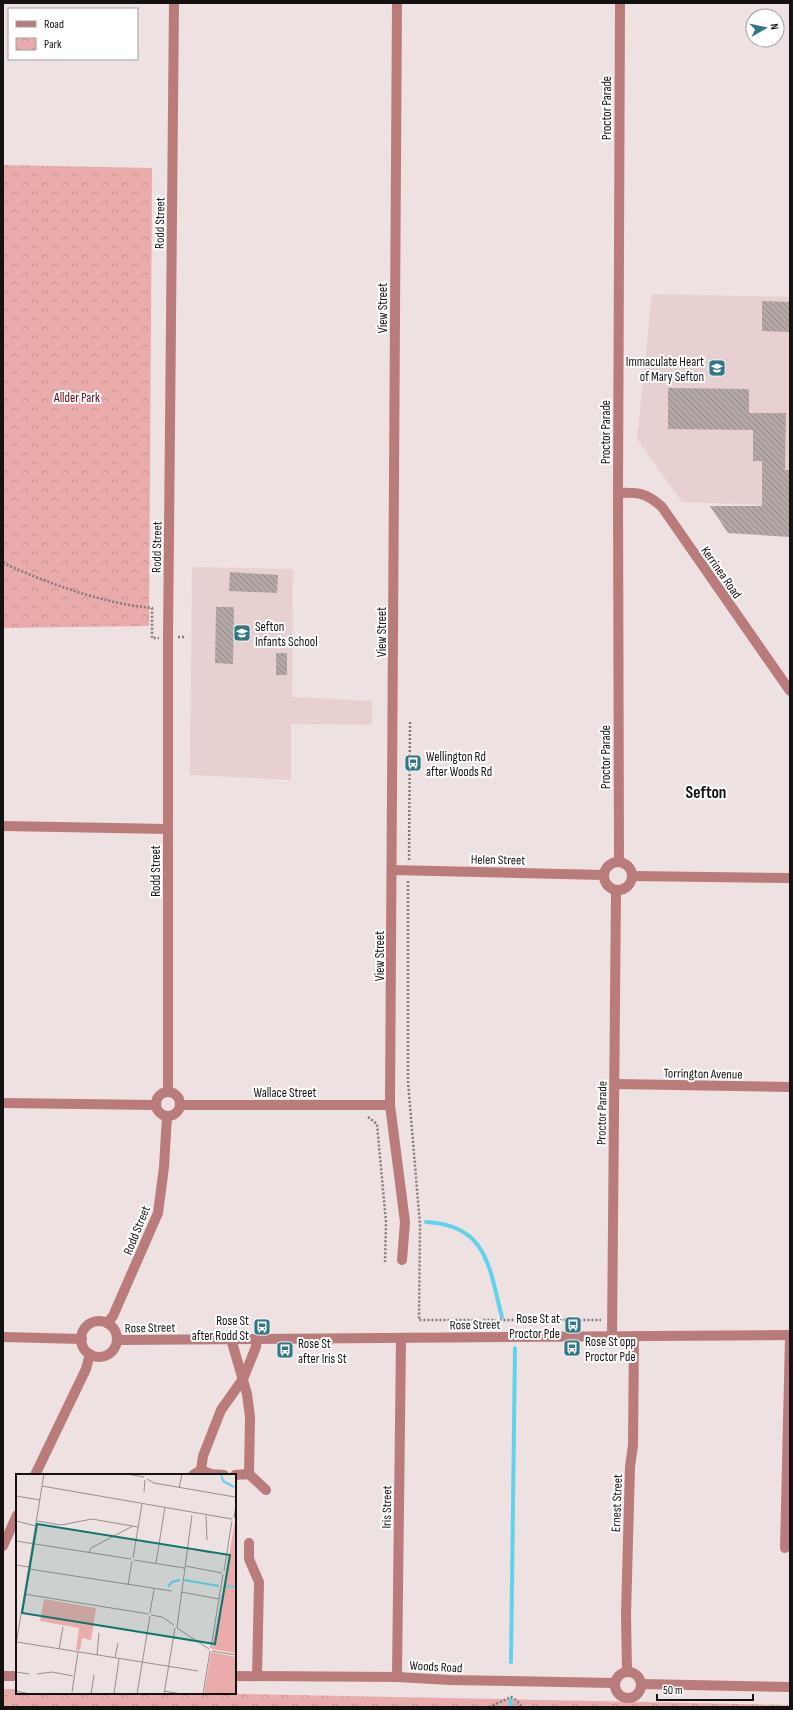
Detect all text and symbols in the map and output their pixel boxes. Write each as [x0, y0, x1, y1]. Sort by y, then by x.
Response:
legend [8, 8, 138, 60]
north arrow [745, 8, 785, 48]
text: Road [44, 17, 64, 32]
text: N [768, 23, 781, 31]
text: Park [44, 37, 62, 52]
street label: Proctor Parade [599, 76, 615, 140]
street label: Rodd Street [152, 197, 168, 249]
street label: View Street [375, 283, 391, 333]
place label: Immaculate Heart of Mary Sefton [626, 354, 704, 385]
school or university icon: Immaculate Heart of Mary Sefton [707, 358, 727, 378]
park label: Allder Park [53, 390, 100, 406]
street label: Proctor Parade [598, 400, 614, 464]
street label: Rodd Street [149, 521, 165, 573]
street label: Kerrinea Road [697, 543, 745, 602]
street label: View Street [374, 607, 390, 657]
place label: Sefton Infants School [255, 619, 318, 650]
school or university icon: Sefton Infants School [232, 623, 252, 643]
street label: Proctor Parade [598, 725, 614, 789]
place label: Wellington Rd after Woods Rd [426, 749, 492, 780]
bus stop icon: Wellington Rd after Woods Rd [403, 753, 423, 773]
district label: Sefton [686, 783, 726, 803]
street label: Rodd Street [148, 845, 164, 897]
street label: Helen Street [471, 852, 525, 868]
street label: View Street [372, 931, 388, 981]
street label: Torrington Avenue [663, 1065, 743, 1083]
street label: Proctor Parade [593, 1081, 611, 1145]
street label: Wallace Street [254, 1085, 316, 1101]
street label: Rodd Street [120, 1203, 154, 1257]
place label: Rose St at Proctor Pde [509, 1311, 560, 1342]
place label: Rose St after Rodd St [192, 1313, 249, 1344]
bus stop icon: Rose St at Proctor Pde [563, 1315, 583, 1335]
bus stop icon: Rose St after Rodd St [252, 1317, 272, 1337]
street label: Rose Street [450, 1317, 501, 1333]
street label: Rose Street [125, 1320, 176, 1336]
place label: Rose St opp Proctor Pde [585, 1334, 636, 1365]
place label: Rose St after Iris St [298, 1336, 347, 1367]
bus stop icon: Rose St opp Proctor Pde [562, 1338, 582, 1358]
bus stop icon: Rose St after Iris St [275, 1340, 295, 1360]
inset map [16, 1474, 236, 1694]
street label: Ernest Street [608, 1474, 626, 1532]
street label: Iris Street [379, 1485, 395, 1529]
street label: Woods Road [409, 1658, 463, 1676]
scale bar [657, 1676, 753, 1702]
text: 50 m [663, 1683, 683, 1698]

